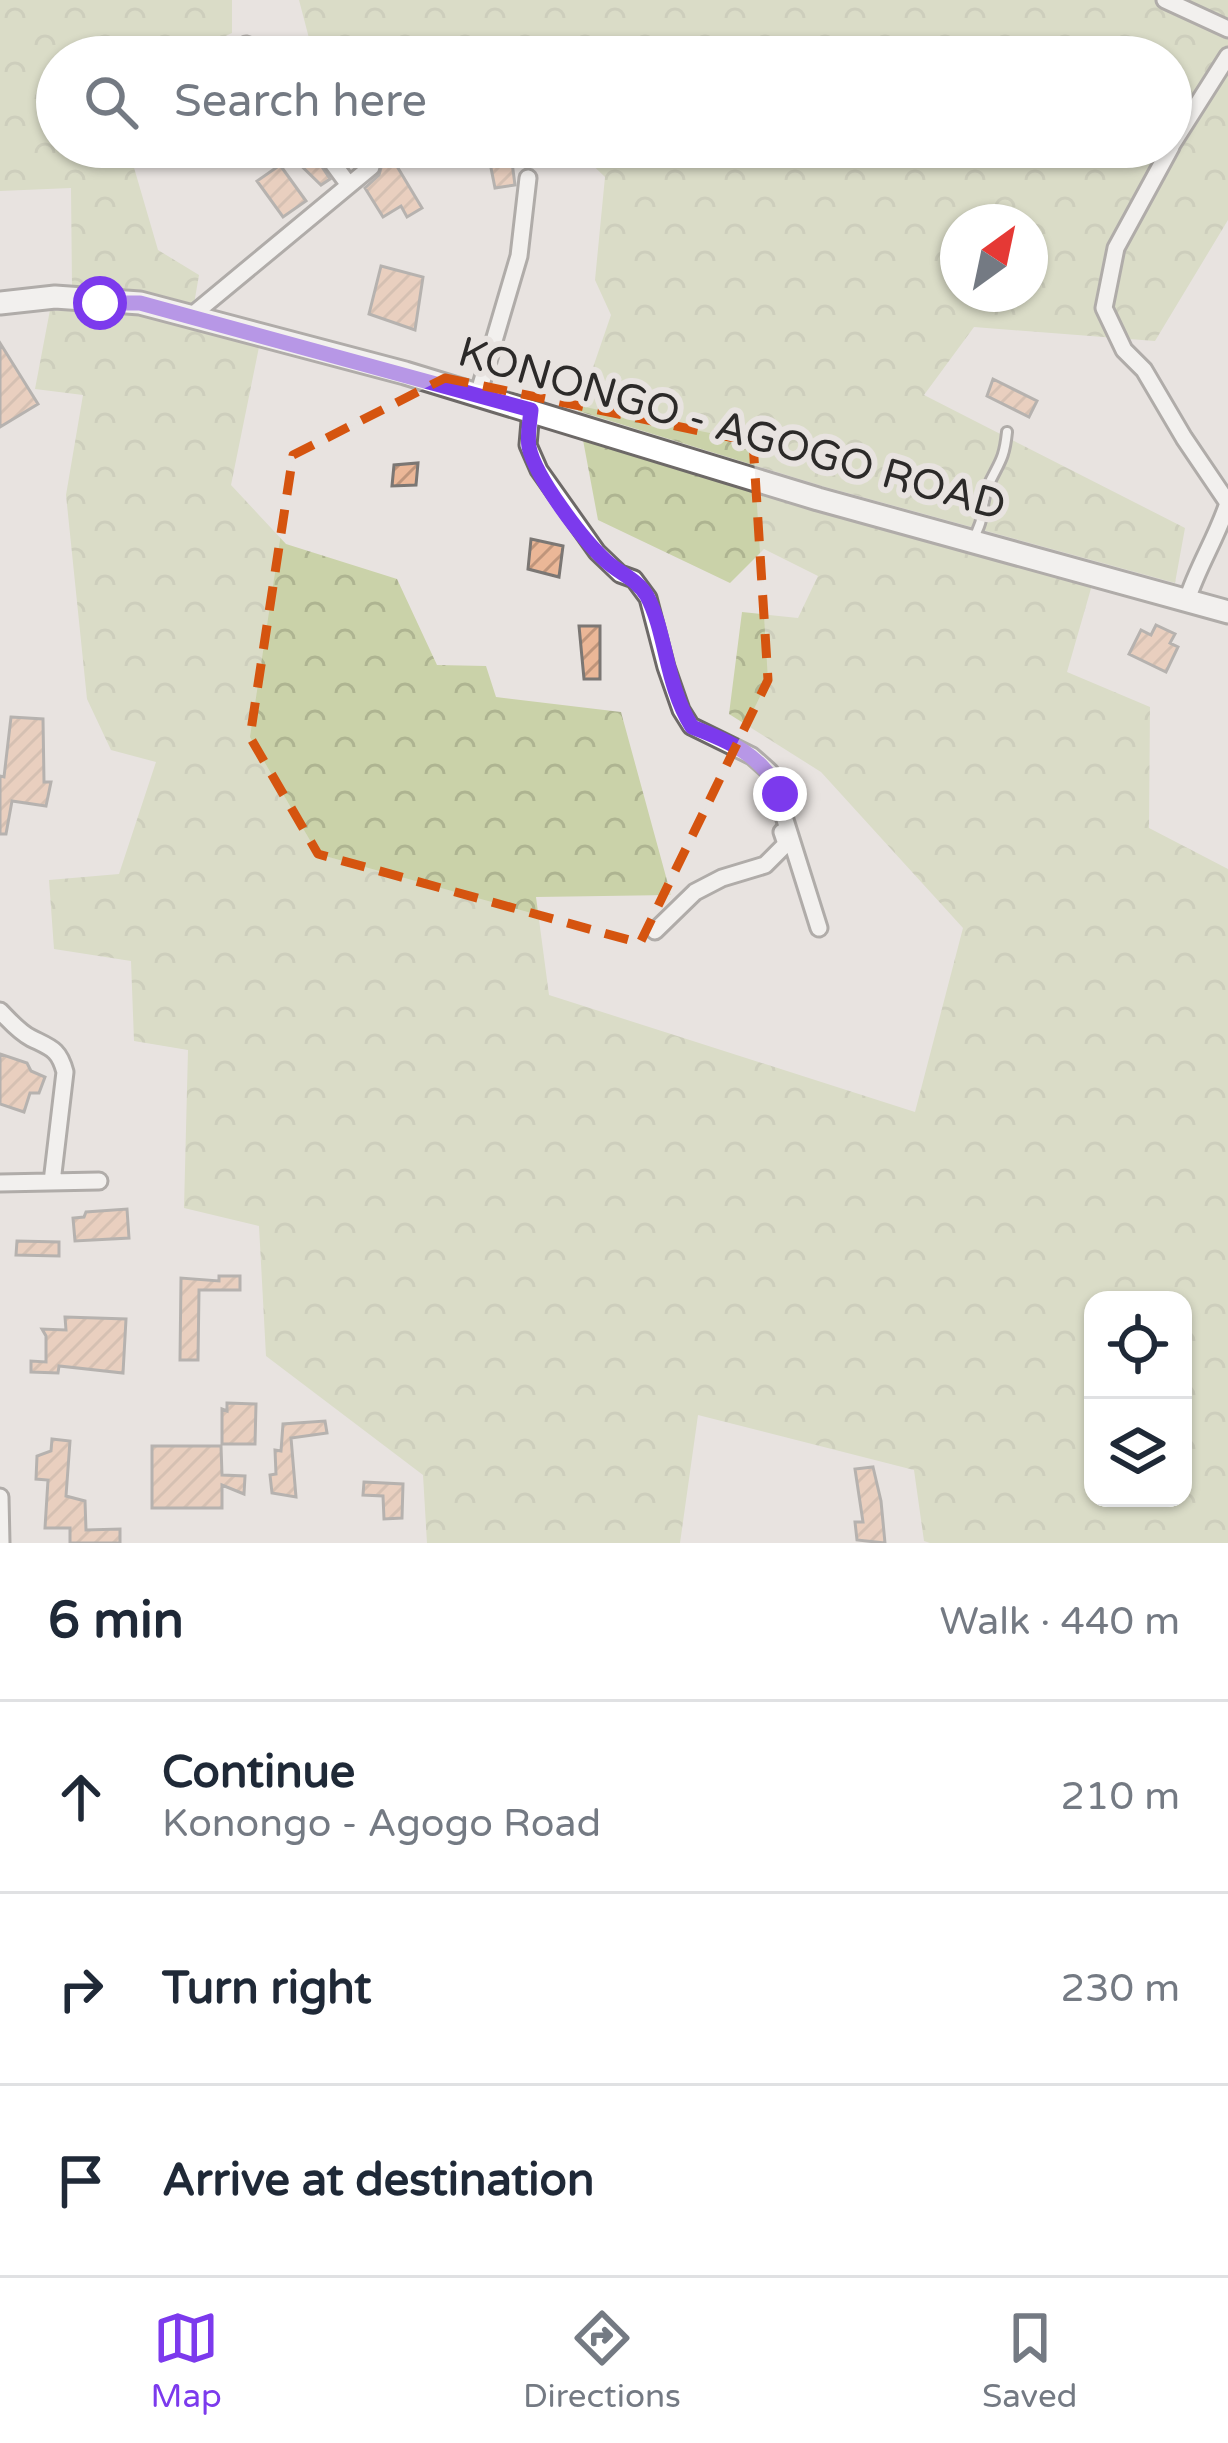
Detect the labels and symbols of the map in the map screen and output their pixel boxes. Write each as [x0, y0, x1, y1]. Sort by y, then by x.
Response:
north arrow [940, 204, 1048, 312]
route start [73, 276, 127, 330]
street label: KONONGO - AGOGO ROAD [452, 326, 1012, 532]
route end [753, 767, 807, 821]

